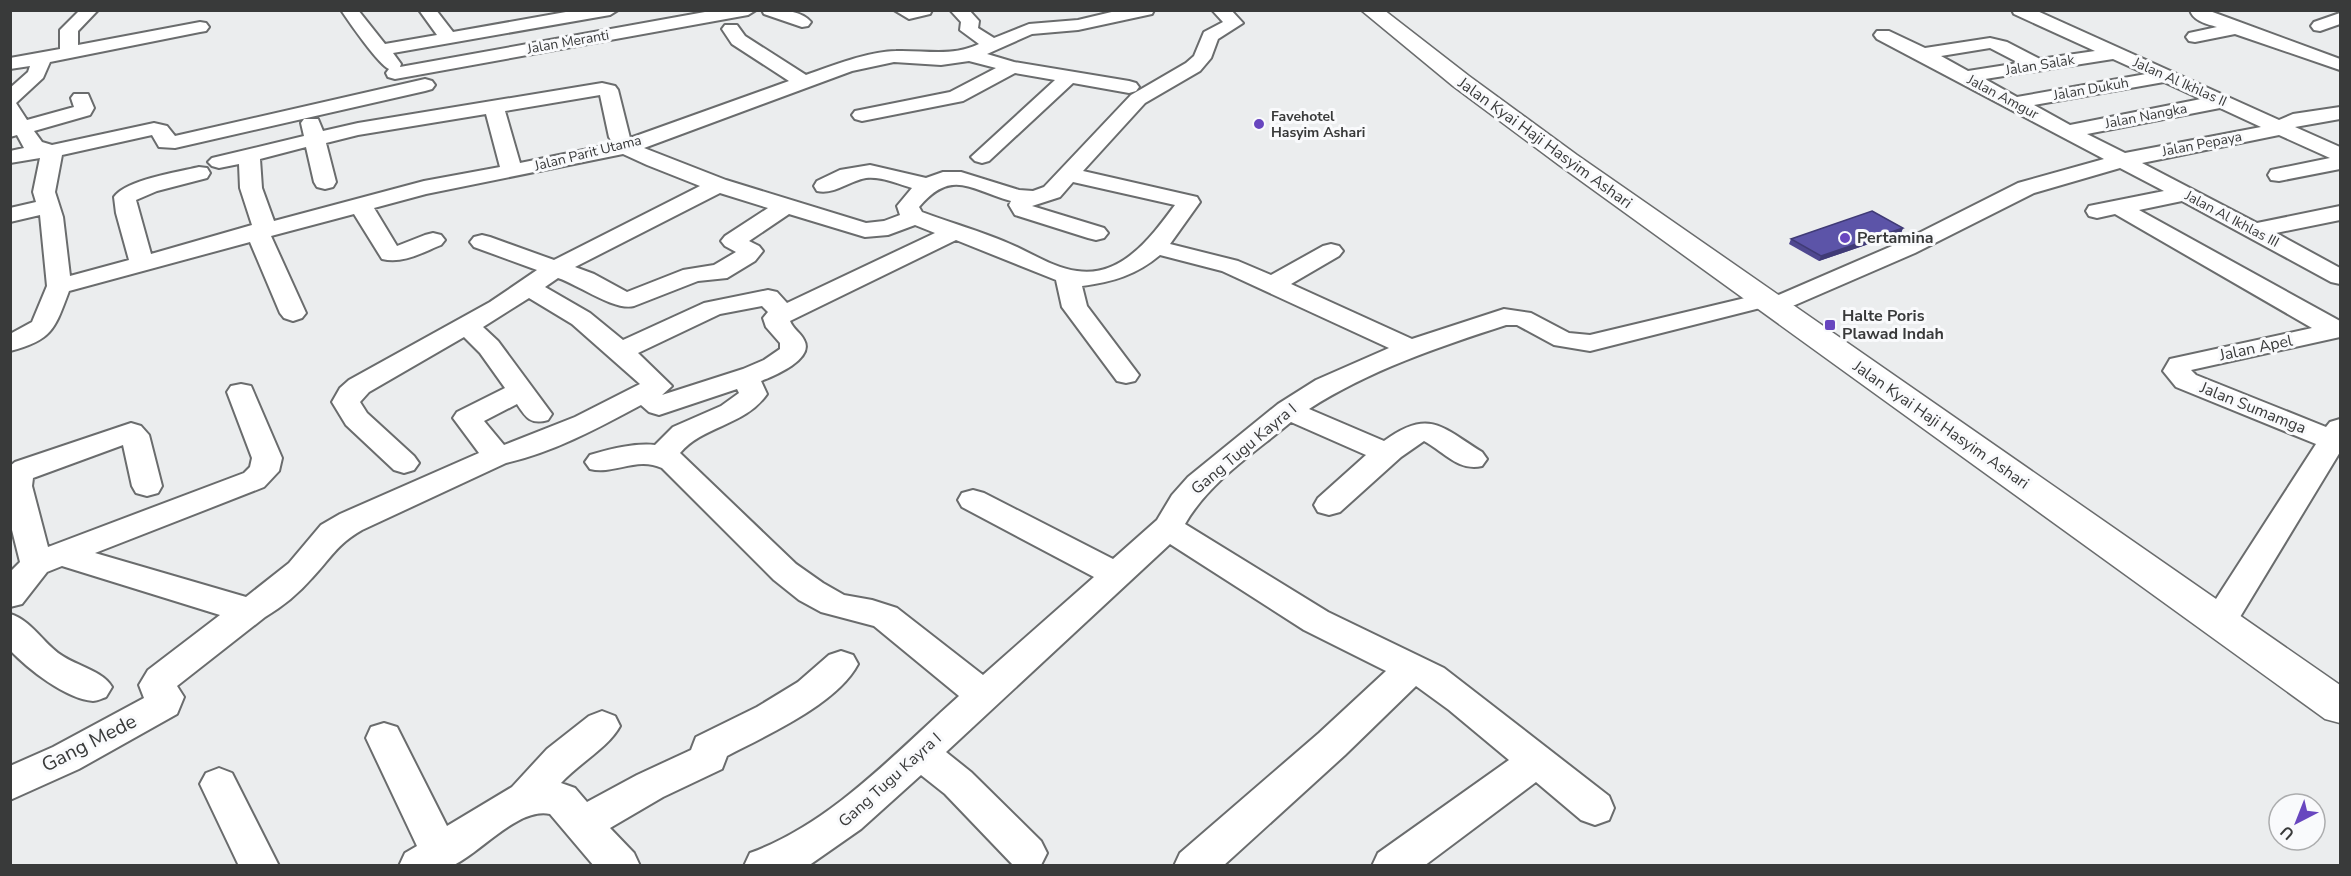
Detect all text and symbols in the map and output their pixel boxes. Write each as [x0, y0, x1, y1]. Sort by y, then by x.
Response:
street label: Jalan Meranti [525, 25, 610, 59]
street label: Jalan Salak [2003, 50, 2077, 80]
street label: Jalan Al Ikhlas II [2129, 52, 2230, 111]
street label: Jalan Amgur [1963, 70, 2042, 124]
street label: Jalan Kyai Haji Hasyim Ashari [1453, 72, 1637, 214]
street label: Jalan Dukuh [2051, 73, 2130, 105]
street label: Jalan Nangka [2102, 99, 2189, 133]
place label: Favehotel Hasyim Ashari [1271, 107, 1365, 142]
marker: Favehotel Hasyim Ashari [1252, 117, 1266, 131]
street label: Jalan Pepaya [2159, 127, 2244, 161]
street label: Jalan Parit Utama [532, 131, 644, 176]
street label: Jalan Al Ikhlas III [2181, 186, 2282, 252]
place label: Pertamina [1857, 227, 1934, 249]
marker: Pertamina [1838, 231, 1852, 245]
place label: Halte Poris Plawad Indah [1842, 305, 1944, 345]
marker: Halte Poris Plawad Indah [1823, 318, 1837, 332]
street label: Jalan Apel [2216, 329, 2295, 367]
street label: Jalan Kyai Haji Hasyim Ashari [1848, 355, 2034, 494]
street label: Jalan Sumamga [2196, 376, 2309, 439]
street label: Gang Tugu Kayra I [1187, 398, 1301, 500]
street label: Gang Mede [37, 708, 141, 778]
street label: Gang Tugu Kayra I [834, 728, 946, 832]
north arrow [2267, 792, 2327, 852]
text: U [2276, 820, 2299, 845]

